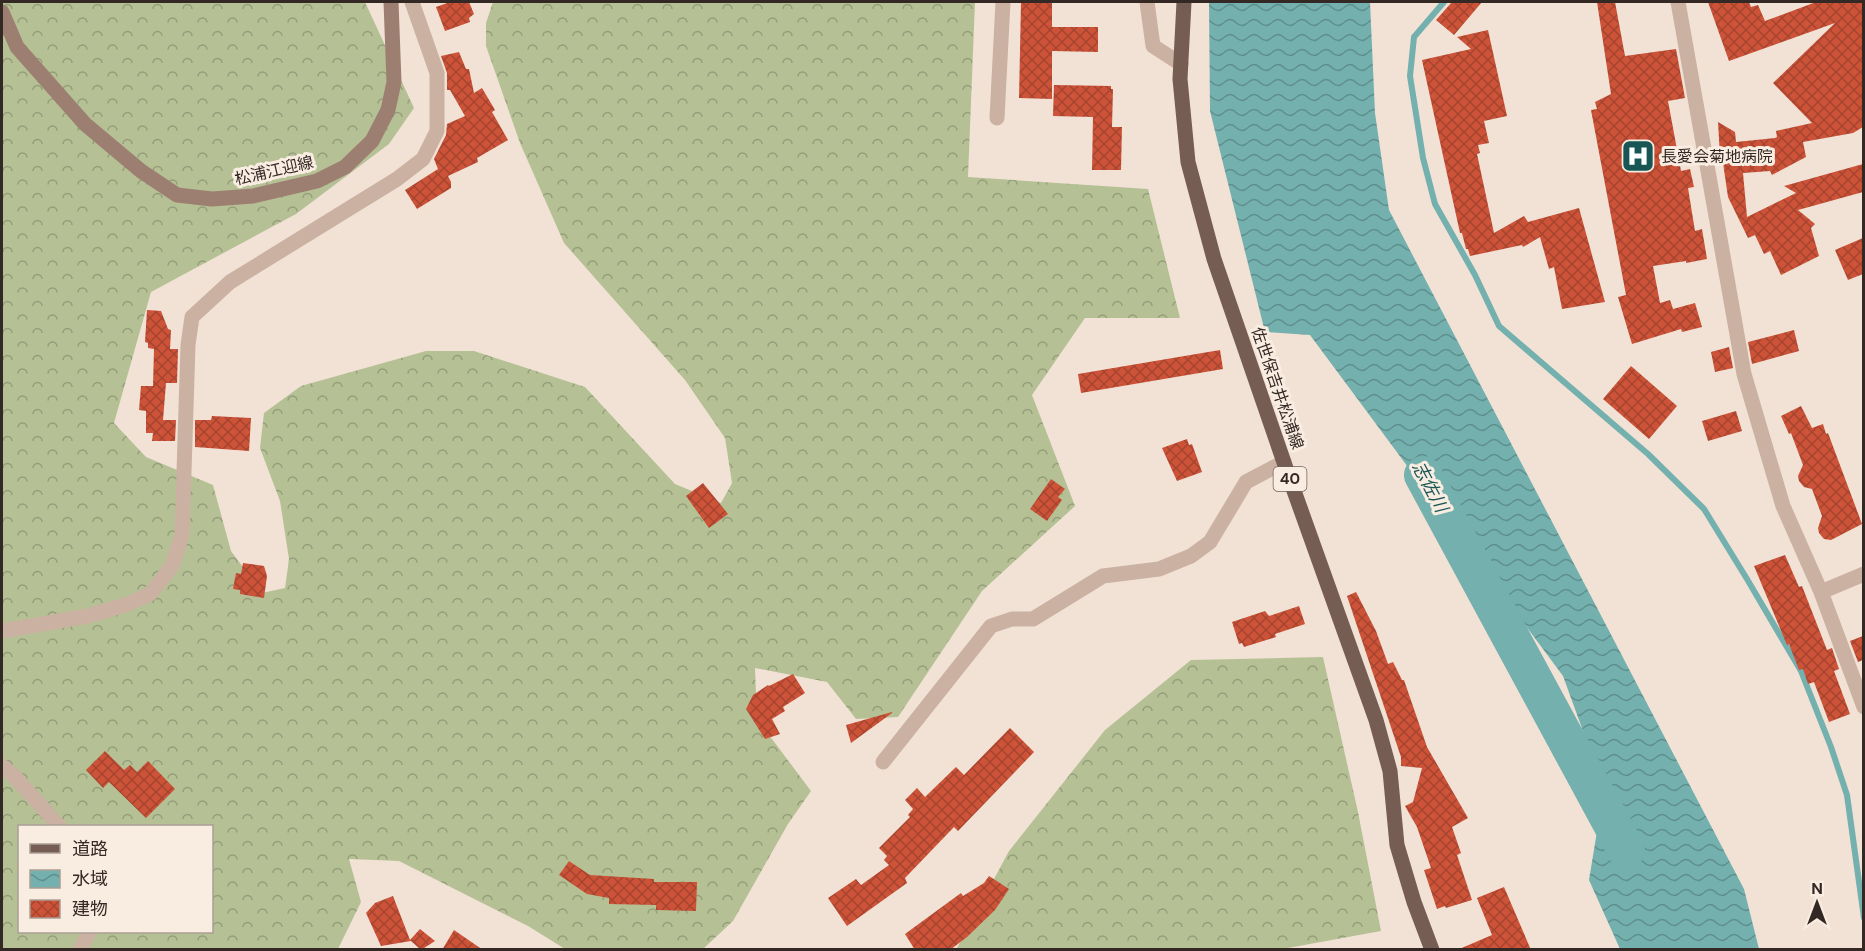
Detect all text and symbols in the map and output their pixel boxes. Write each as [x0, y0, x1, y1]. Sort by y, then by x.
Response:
hospital icon: 長愛会菊地病院 [1620, 138, 1656, 174]
place label: 長愛会菊地病院 [1661, 146, 1773, 167]
street label: 松浦江迎線 [233, 151, 315, 190]
street label: 佐世保吉井松浦線 [1247, 324, 1308, 452]
water label: 志佐川 [1407, 458, 1454, 518]
road number: 40 [1274, 467, 1306, 491]
legend [18, 825, 213, 933]
text: 道路 [72, 837, 108, 861]
text: 水域 [72, 867, 108, 891]
north arrow [1787, 873, 1847, 933]
text: N [1811, 878, 1823, 899]
text: 建物 [72, 897, 108, 921]

